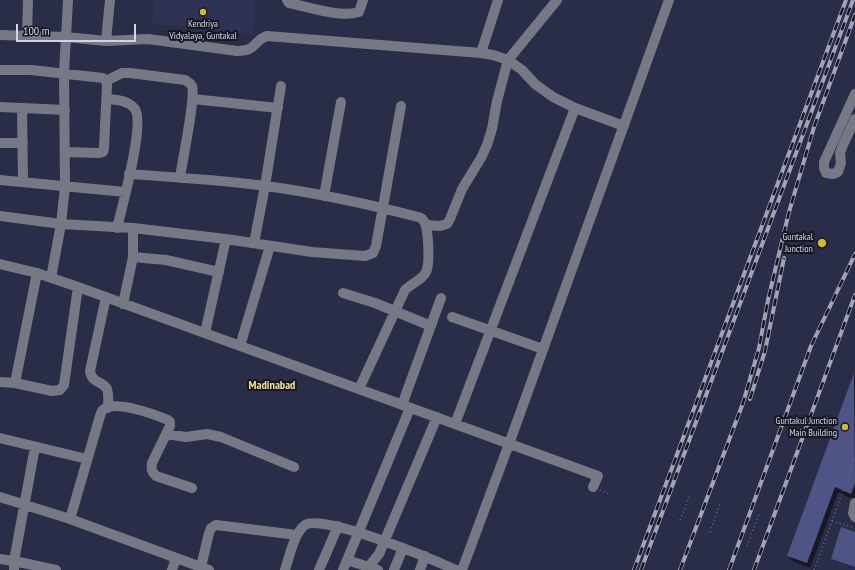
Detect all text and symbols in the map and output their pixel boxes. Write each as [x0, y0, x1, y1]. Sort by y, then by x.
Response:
marker: Kendriya Vidyalaya, Guntakal [198, 7, 208, 17]
scale bar [18, 16, 138, 42]
place label: Kendriya Vidyalaya, Guntakal [169, 18, 237, 42]
text: 100 m [23, 23, 50, 38]
place label: Guntakal Junction [782, 231, 813, 254]
marker: Guntakal Junction [816, 237, 828, 249]
district label: Madinabad [249, 379, 295, 393]
place label: Guntakul Junction Main Building [776, 415, 837, 438]
marker: Guntakul Junction Main Building [840, 422, 850, 432]

